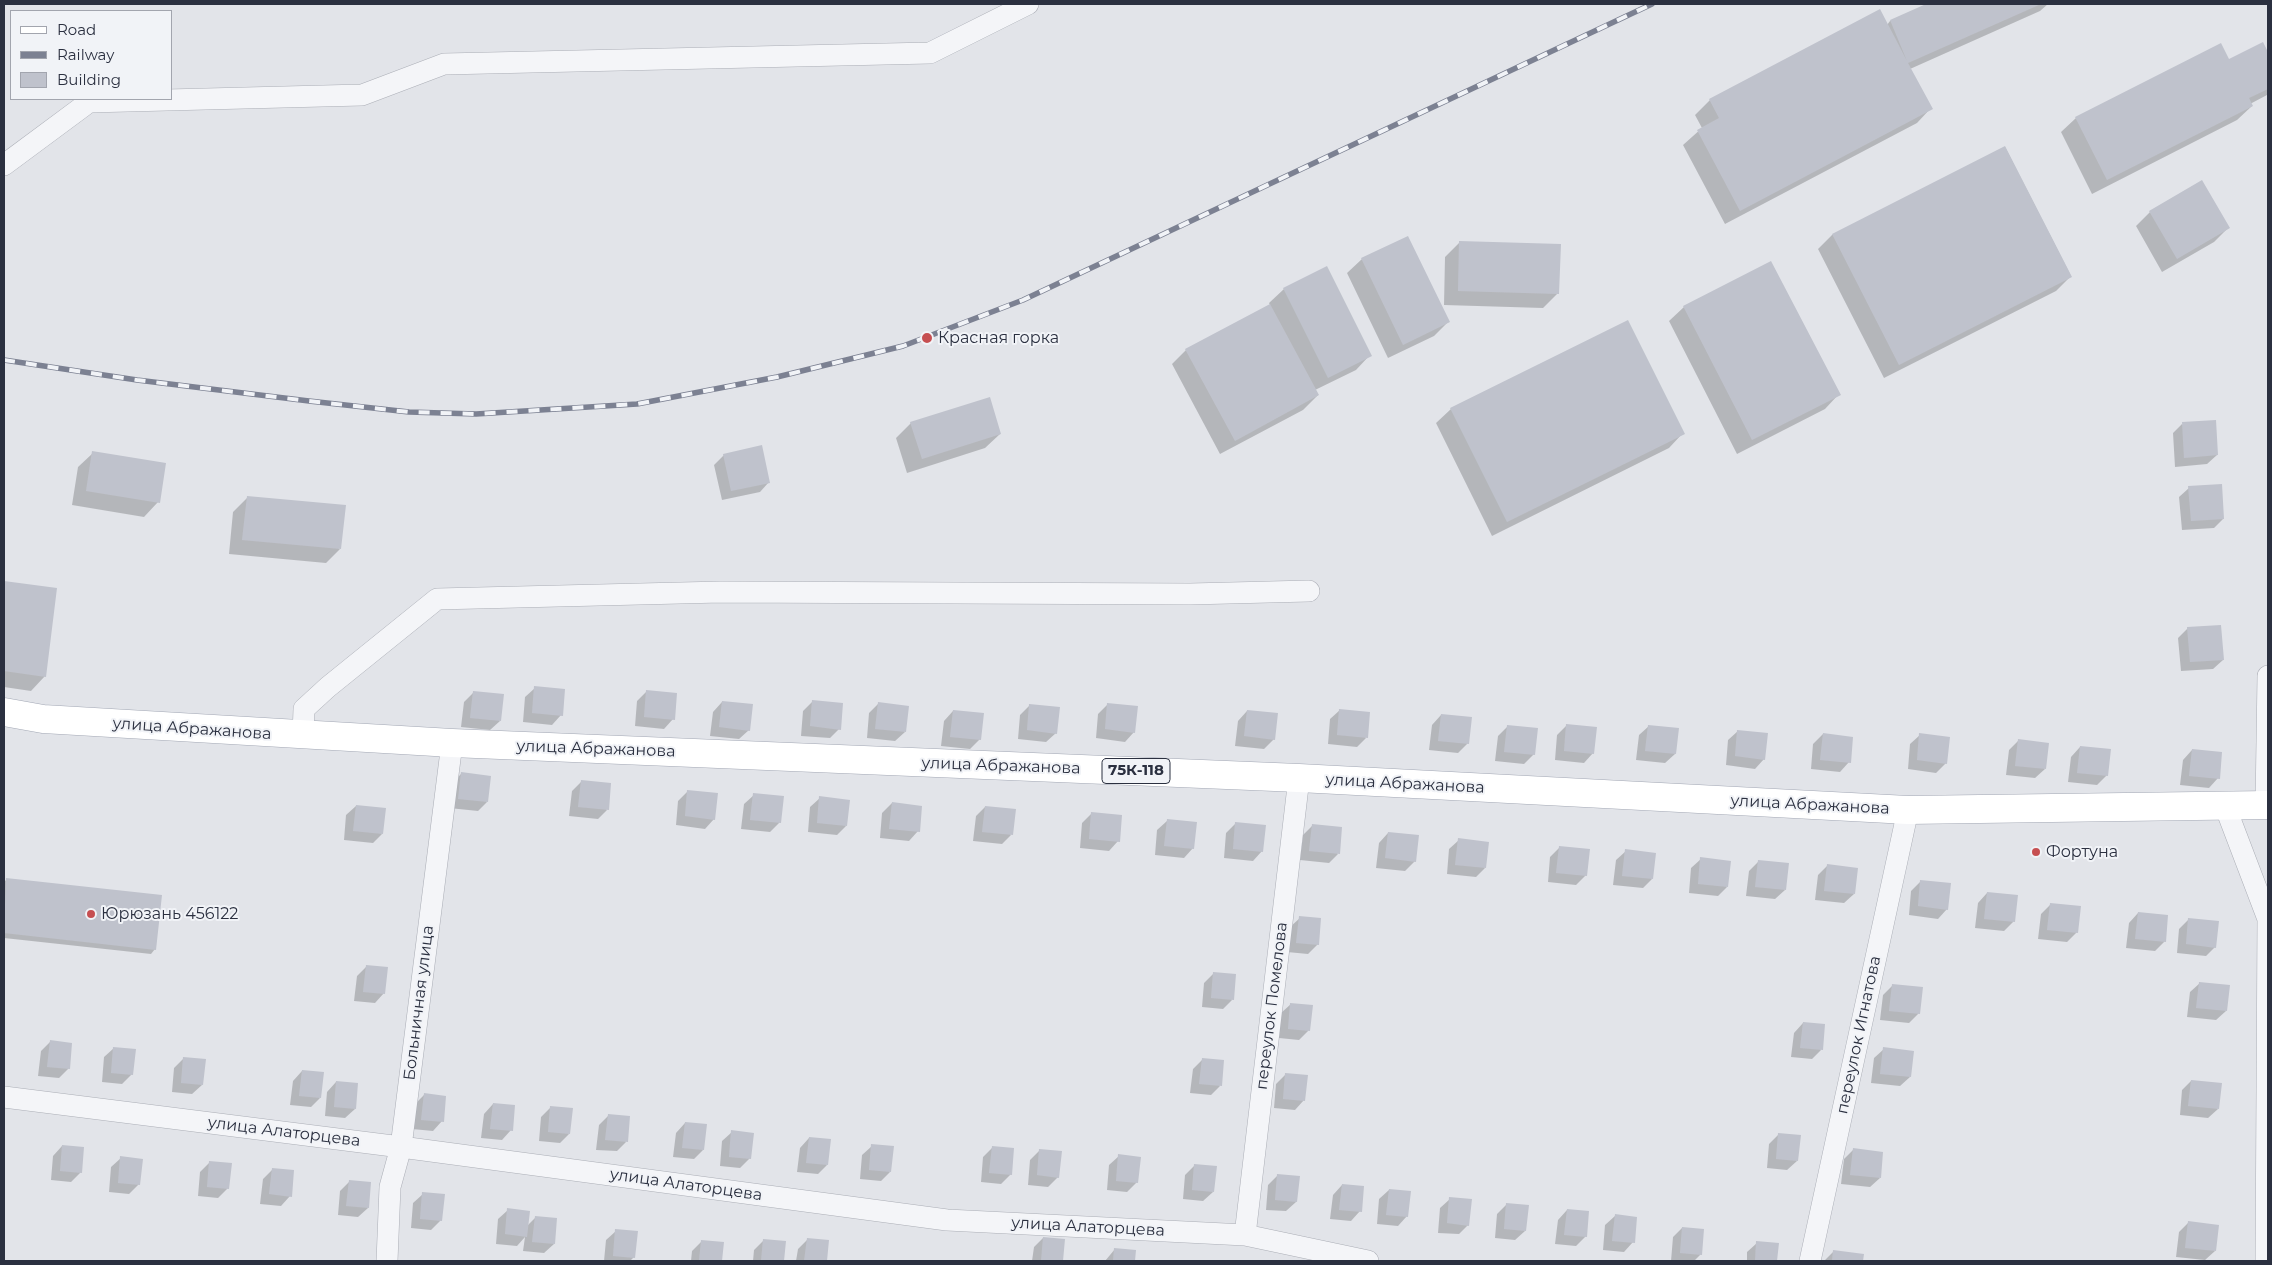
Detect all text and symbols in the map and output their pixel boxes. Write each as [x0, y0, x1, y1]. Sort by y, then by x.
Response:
legend [10, 10, 172, 100]
text: Road [57, 20, 96, 39]
text: Railway [57, 45, 114, 64]
text: Building [57, 70, 121, 89]
place label: Красная горка [938, 328, 1059, 348]
marker: Красная горка [920, 331, 934, 345]
street label: улица Абражанова [112, 714, 272, 744]
street label: улица Абражанова [516, 737, 676, 761]
street label: улица Абражанова [921, 754, 1081, 778]
road number: 75К-118 [1102, 758, 1170, 784]
street label: улица Абражанова [1325, 770, 1485, 798]
street label: улица Абражанова [1730, 791, 1890, 819]
place label: Фортуна [2046, 842, 2118, 862]
marker: Фортуна [2030, 846, 2042, 858]
place label: Юрюзань 456122 [101, 904, 238, 924]
marker: Юрюзань 456122 [85, 908, 97, 920]
street label: переулок Помелова [1252, 921, 1292, 1091]
street label: Больничная улица [400, 924, 438, 1082]
street label: переулок Игнатова [1833, 954, 1885, 1116]
street label: улица Алаторцева [207, 1113, 361, 1151]
street label: улица Алаторцева [609, 1165, 763, 1205]
street label: улица Алаторцева [1011, 1213, 1165, 1241]

